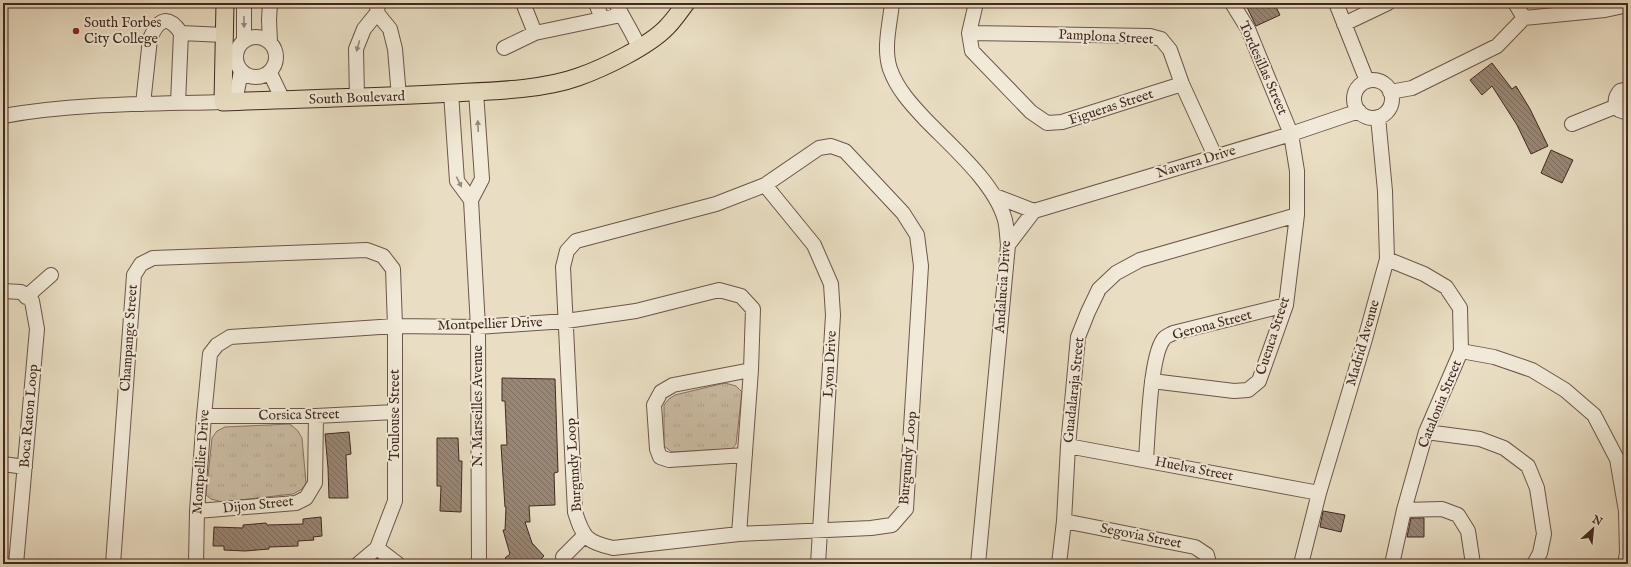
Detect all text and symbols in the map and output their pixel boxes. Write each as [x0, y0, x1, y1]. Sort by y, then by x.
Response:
place label: South Forbes City College [84, 14, 162, 48]
one-way arrow [240, 16, 247, 28]
street label: Tordesillas Street [1234, 18, 1292, 118]
marker: South Forbes City College [71, 26, 81, 36]
street label: Pamplona Street [1058, 26, 1154, 48]
one-way arrow [355, 40, 361, 52]
street label: Figueras Street [1066, 85, 1156, 129]
street label: South Boulevard [309, 87, 406, 109]
one-way arrow [475, 120, 482, 132]
street label: Navarra Drive [1154, 141, 1238, 183]
one-way arrow [456, 176, 462, 188]
street label: Andalucia Drive [991, 239, 1015, 335]
street label: Champange Street [116, 284, 142, 392]
street label: Cuenca Street [1252, 294, 1294, 377]
street label: Madrid Avenue [1342, 297, 1384, 388]
street label: Gerona Street [1170, 306, 1254, 344]
street label: Montpellier Drive [437, 313, 544, 335]
street label: Lyon Drive [819, 330, 841, 398]
street label: Guadalaraja Street [1059, 336, 1089, 444]
street label: N. Marseilles Avenue [469, 344, 487, 467]
street label: Catalonia Street [1414, 357, 1466, 451]
street label: Boca Raton Loop [15, 363, 43, 469]
street label: Toulouse Street [386, 369, 404, 461]
street label: Corsica Street [258, 405, 340, 425]
street label: Montpellier Drive [188, 408, 214, 515]
street label: Burgundy Loop [895, 410, 921, 506]
street label: Burgundy Loop [562, 417, 586, 513]
street label: Huelva Street [1153, 453, 1235, 485]
street label: Dijon Street [222, 492, 294, 518]
north arrow [1573, 509, 1613, 549]
text: N [1589, 512, 1605, 530]
street label: Segovia Street [1099, 519, 1183, 553]

